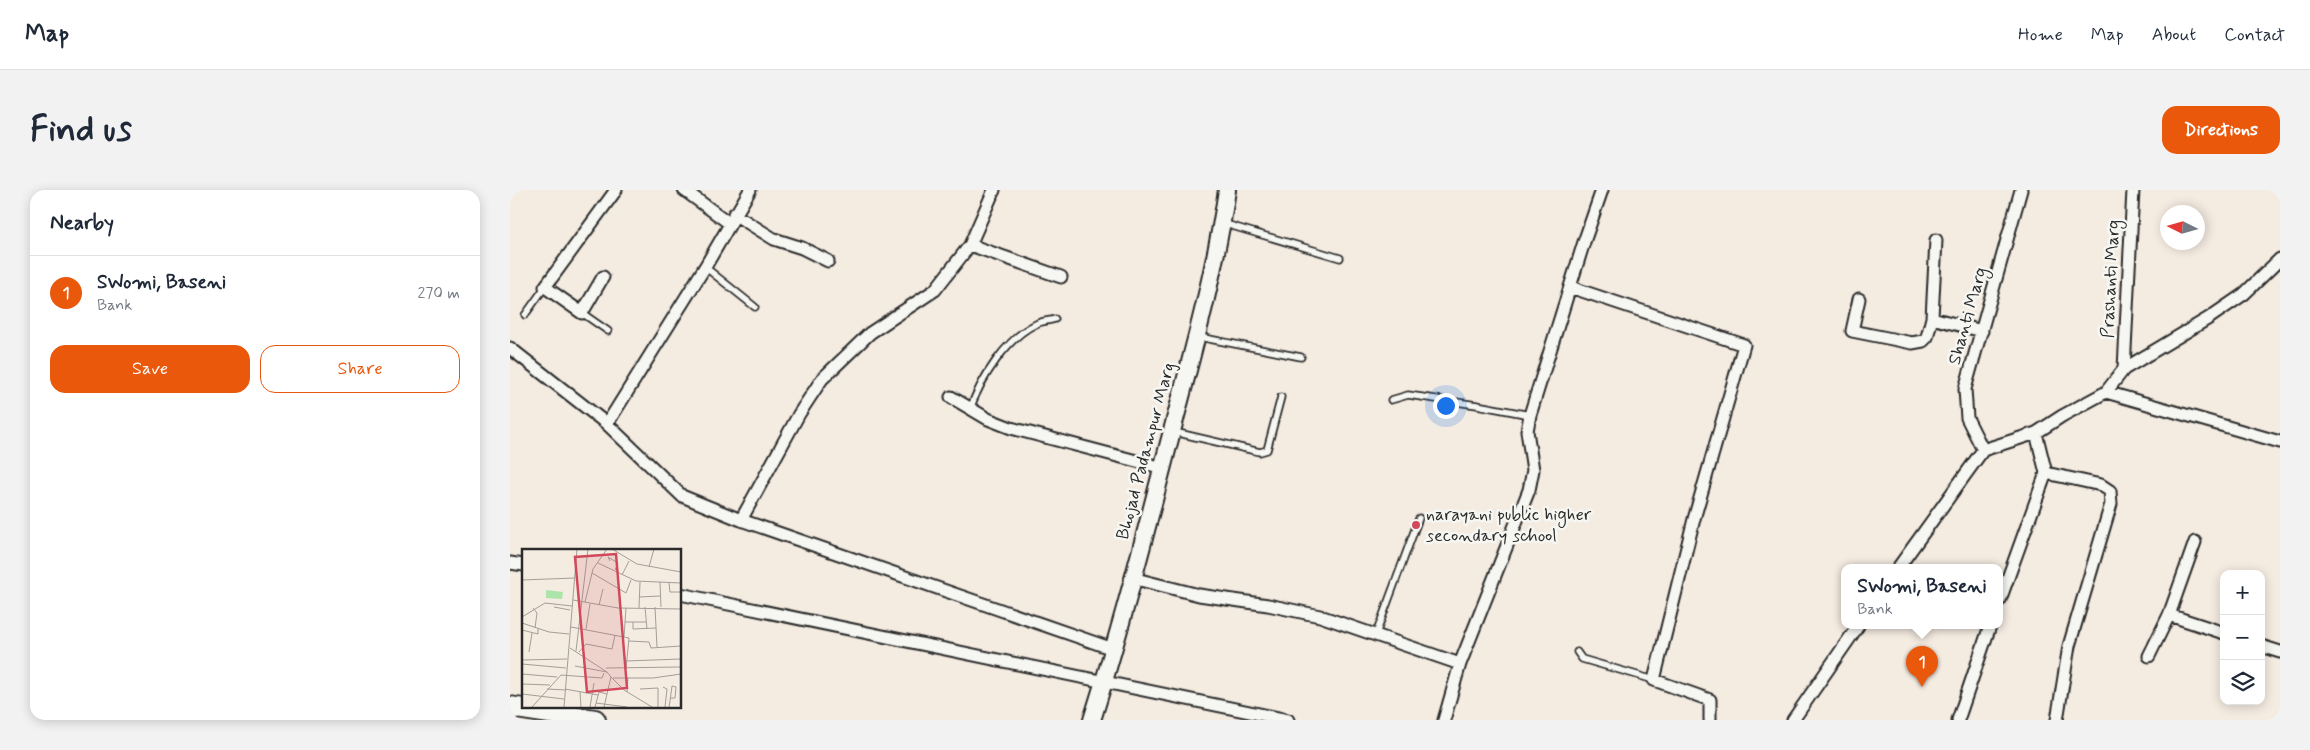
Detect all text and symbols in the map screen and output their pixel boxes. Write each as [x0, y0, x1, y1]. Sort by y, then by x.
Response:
text: Map [25, 19, 69, 50]
text: Home [2018, 23, 2063, 47]
text: Map [2091, 23, 2124, 47]
text: About [2152, 23, 2196, 47]
text: Contact [2224, 23, 2285, 47]
button: Directions [2162, 106, 2280, 154]
text: Find us [30, 107, 132, 153]
north arrow [2160, 205, 2205, 250]
text: Nearby [50, 209, 114, 237]
street label: Prashanti Marg [2096, 219, 2127, 339]
street label: Shanti Marg [1943, 264, 1994, 368]
text: SWomi, Baseni [97, 270, 226, 295]
text: 1 [62, 283, 70, 304]
text: 270 m [417, 283, 460, 304]
text: Bank [97, 295, 132, 316]
button: Save [50, 345, 250, 393]
button: Share [260, 345, 460, 393]
street label: Bhojad Padampur Marg [1111, 360, 1181, 542]
your location [1433, 393, 1459, 419]
place label: narayani public higher secondary school [1426, 503, 1592, 548]
marker: narayani public higher secondary school [1410, 519, 1422, 531]
inset map [522, 549, 681, 708]
popup [1841, 564, 2003, 629]
map controls [2220, 570, 2265, 705]
button: + [2220, 570, 2265, 615]
text: SWomi, Baseni [1857, 574, 1987, 599]
text: Bank [1857, 599, 1893, 620]
button: − [2220, 615, 2265, 660]
pin: 1 [1906, 646, 1938, 687]
button: layers [2220, 660, 2265, 705]

